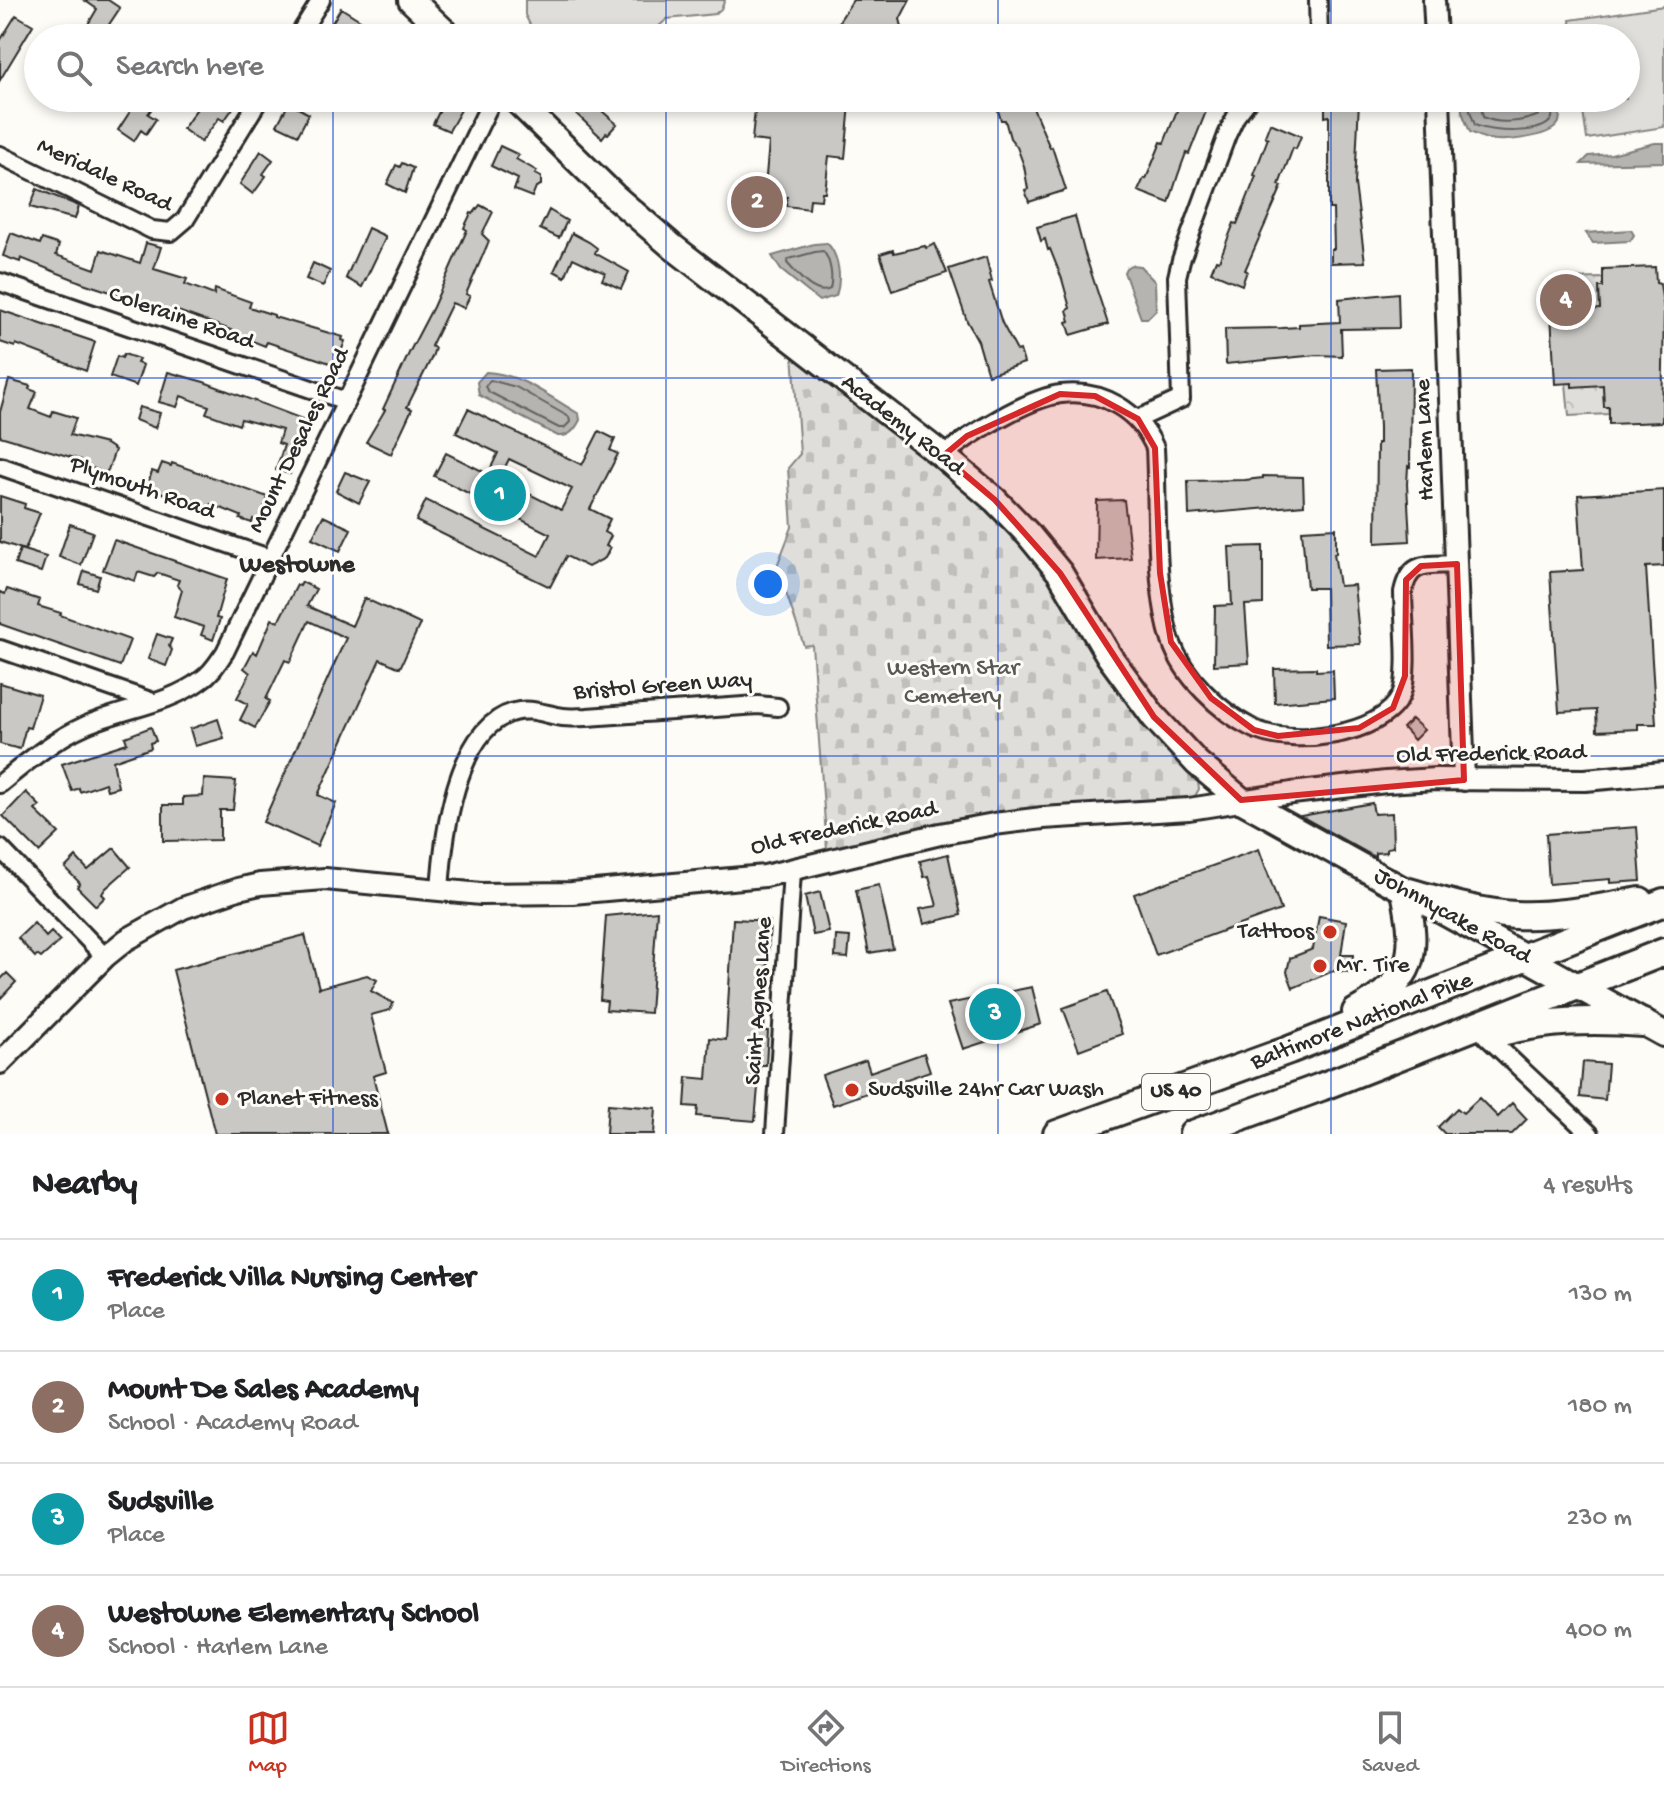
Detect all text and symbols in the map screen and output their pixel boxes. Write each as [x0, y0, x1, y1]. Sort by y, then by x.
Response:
search box [24, 24, 1640, 112]
icon: search [52, 46, 96, 90]
text: Search here [116, 51, 264, 86]
street label: Meridale Road [32, 132, 178, 221]
pin: 2 [731, 172, 783, 232]
pin: 4 [1540, 270, 1592, 330]
street label: Coleraine Road [104, 281, 259, 358]
street label: Mount Desales Road [243, 342, 358, 538]
street label: Academy Road [834, 369, 971, 484]
street label: Harlem Lane [1409, 378, 1443, 501]
street label: Plymouth Road [65, 450, 220, 528]
pin: 1 [474, 465, 526, 525]
district label: Westowne [238, 551, 356, 582]
your location [748, 564, 788, 604]
park label: Western Star Cemetery [887, 655, 1022, 712]
street label: Bristol Green Way [572, 666, 754, 708]
street label: Old Frederick Road [1396, 739, 1588, 771]
street label: Old Frederick Road [748, 795, 942, 863]
street label: Johnnycake Road [1368, 862, 1537, 973]
street label: Saint Agnes Lane [740, 915, 780, 1086]
place label: Tattoos [1236, 918, 1315, 947]
marker: Tattoos [1321, 923, 1339, 941]
place label: Mr. Tire [1336, 952, 1410, 981]
marker: Mr. Tire [1311, 957, 1329, 975]
street label: Baltimore National Pike [1246, 966, 1478, 1078]
pin: 3 [969, 984, 1021, 1044]
road number: US 40 [1142, 1074, 1210, 1110]
place label: Sudsville 24hr Car Wash [868, 1076, 1104, 1105]
marker: Sudsville 24hr Car Wash [843, 1081, 861, 1099]
place label: Planet Fitness [237, 1085, 379, 1114]
marker: Planet Fitness [213, 1090, 231, 1108]
text: Nearby [32, 1166, 137, 1206]
text: 4 results [1543, 1171, 1632, 1202]
text: Frederick Villa Nursing Center [108, 1262, 475, 1297]
text: 1 [53, 1280, 63, 1311]
text: 130 m [1569, 1280, 1632, 1311]
text: Place [108, 1297, 165, 1328]
text: Mount De Sales Academy [108, 1374, 419, 1409]
text: 2 [52, 1392, 64, 1423]
text: 180 m [1568, 1392, 1632, 1423]
text: School · Academy Road [108, 1409, 358, 1440]
text: Sudsville [108, 1486, 213, 1521]
text: 3 [51, 1504, 65, 1535]
text: 230 m [1566, 1504, 1632, 1535]
text: Place [108, 1521, 165, 1552]
text: Westowne Elementary School [108, 1598, 479, 1633]
text: 4 [52, 1616, 64, 1647]
text: 400 m [1566, 1616, 1632, 1647]
text: School · Harlem Lane [108, 1633, 328, 1664]
tab: Map [246, 1706, 290, 1780]
tab: Directions [781, 1706, 871, 1780]
tab: Saved [1362, 1706, 1418, 1780]

